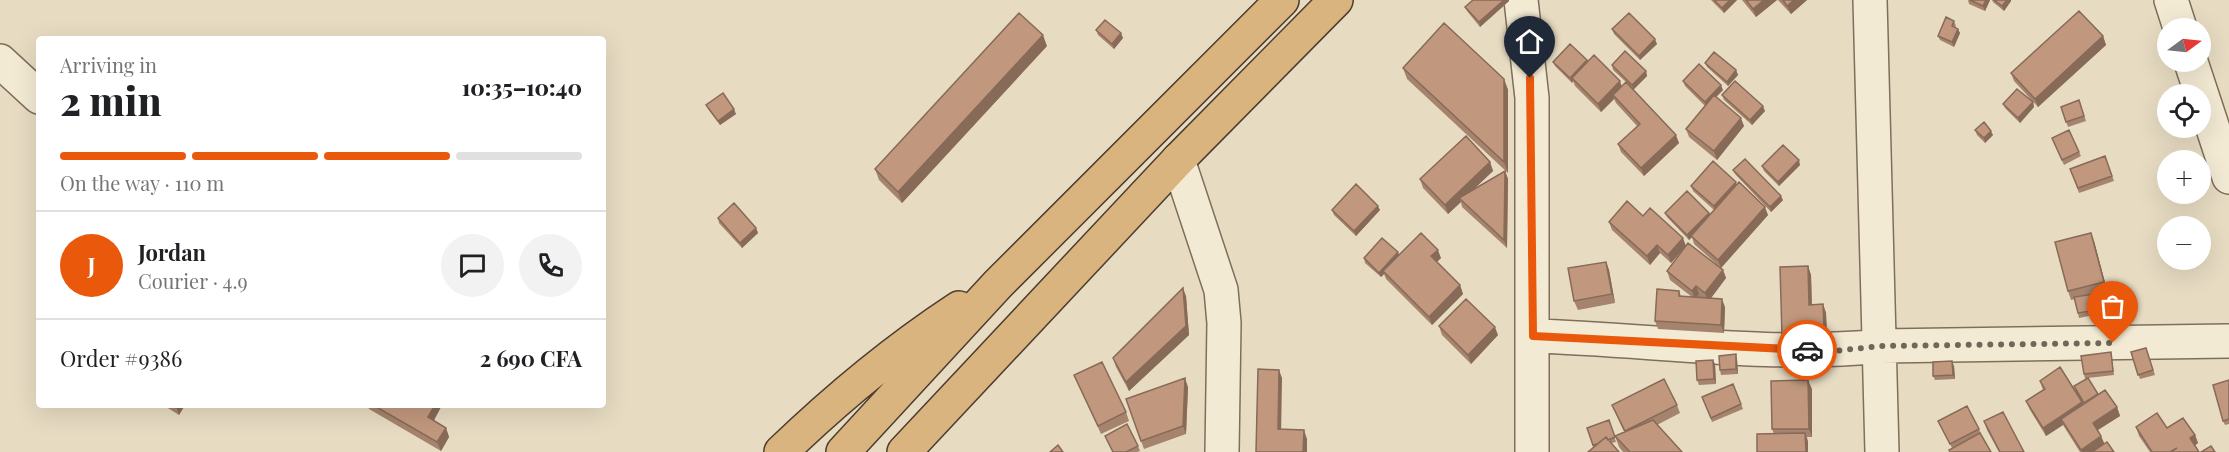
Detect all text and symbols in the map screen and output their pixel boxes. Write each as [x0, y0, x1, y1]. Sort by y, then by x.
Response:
pin [1504, 16, 1555, 78]
north arrow [2157, 18, 2211, 72]
map controls [2157, 18, 2211, 270]
icon: home [1513, 25, 1546, 58]
text: Arriving in [60, 51, 157, 78]
text: 10:35–10:40 [462, 72, 582, 102]
text: 2 min [60, 74, 162, 126]
button: locate [2157, 84, 2211, 138]
button: + [2157, 150, 2211, 204]
text: On the way · 110 m [60, 169, 224, 196]
button: − [2157, 216, 2211, 270]
button: chat [441, 234, 504, 297]
button: phone [519, 234, 582, 297]
text: Jordan [138, 237, 206, 267]
text: J [87, 250, 96, 280]
text: Courier · 4.9 [138, 267, 248, 294]
pin [2087, 281, 2138, 343]
icon: bag [2096, 290, 2129, 323]
courier [1777, 320, 1837, 380]
icon: car [1791, 334, 1824, 367]
text: Order #9386 [60, 343, 182, 373]
text: 2 690 CFA [480, 343, 582, 373]

